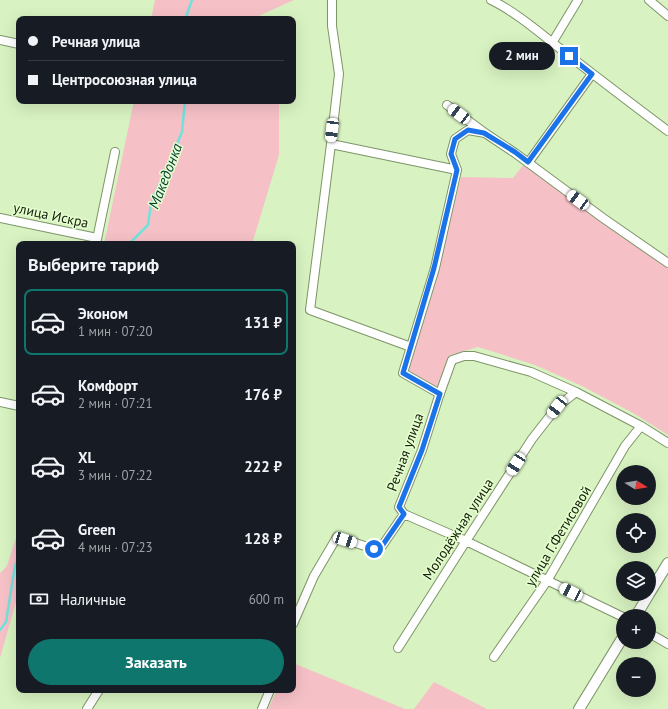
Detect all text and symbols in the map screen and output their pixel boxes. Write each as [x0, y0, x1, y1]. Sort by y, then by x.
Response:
text: Речная улица [52, 32, 140, 51]
callout: 2 мин [489, 42, 555, 70]
text: 2 мин [505, 47, 539, 64]
route end [560, 47, 578, 65]
text: Центросоюзная улица [52, 70, 197, 89]
car [446, 102, 472, 126]
car [325, 117, 339, 143]
water label: Македонка [144, 140, 186, 211]
car [565, 188, 591, 212]
street label: улица Искра [12, 198, 90, 232]
text: Выберите тариф [28, 253, 159, 276]
icon: car [30, 304, 66, 340]
text: Эконом [78, 304, 128, 323]
text: 131 ₽ [244, 313, 282, 332]
text: 1 мин · 07:20 [78, 323, 153, 340]
icon: car [30, 376, 66, 412]
text: Комфорт [78, 376, 138, 395]
text: 176 ₽ [244, 385, 282, 404]
car [545, 394, 569, 420]
text: 2 мин · 07:21 [78, 395, 153, 412]
street label: Речная улица [383, 410, 427, 494]
icon: car [30, 448, 66, 484]
text: XL [78, 448, 95, 467]
car [504, 451, 528, 477]
text: 222 ₽ [244, 457, 282, 476]
north arrow [616, 465, 656, 505]
map controls [616, 465, 656, 697]
text: 3 мин · 07:22 [78, 467, 153, 484]
street label: Молодёжная улица [419, 475, 498, 583]
street label: улица Г.Фетисовой [521, 483, 595, 589]
button: locate [616, 513, 656, 553]
icon: car [30, 520, 66, 556]
text: Green [78, 520, 116, 539]
text: 128 ₽ [244, 529, 282, 548]
car [332, 531, 358, 549]
text: 4 мин · 07:23 [78, 539, 153, 556]
route start [365, 540, 383, 558]
button: layers [616, 561, 656, 601]
car [558, 581, 584, 603]
icon: cash [28, 588, 50, 610]
text: Наличные [60, 590, 126, 609]
text: 600 m [249, 591, 284, 608]
button: + [616, 609, 656, 649]
button: Заказать [28, 639, 284, 685]
button: − [616, 657, 656, 697]

